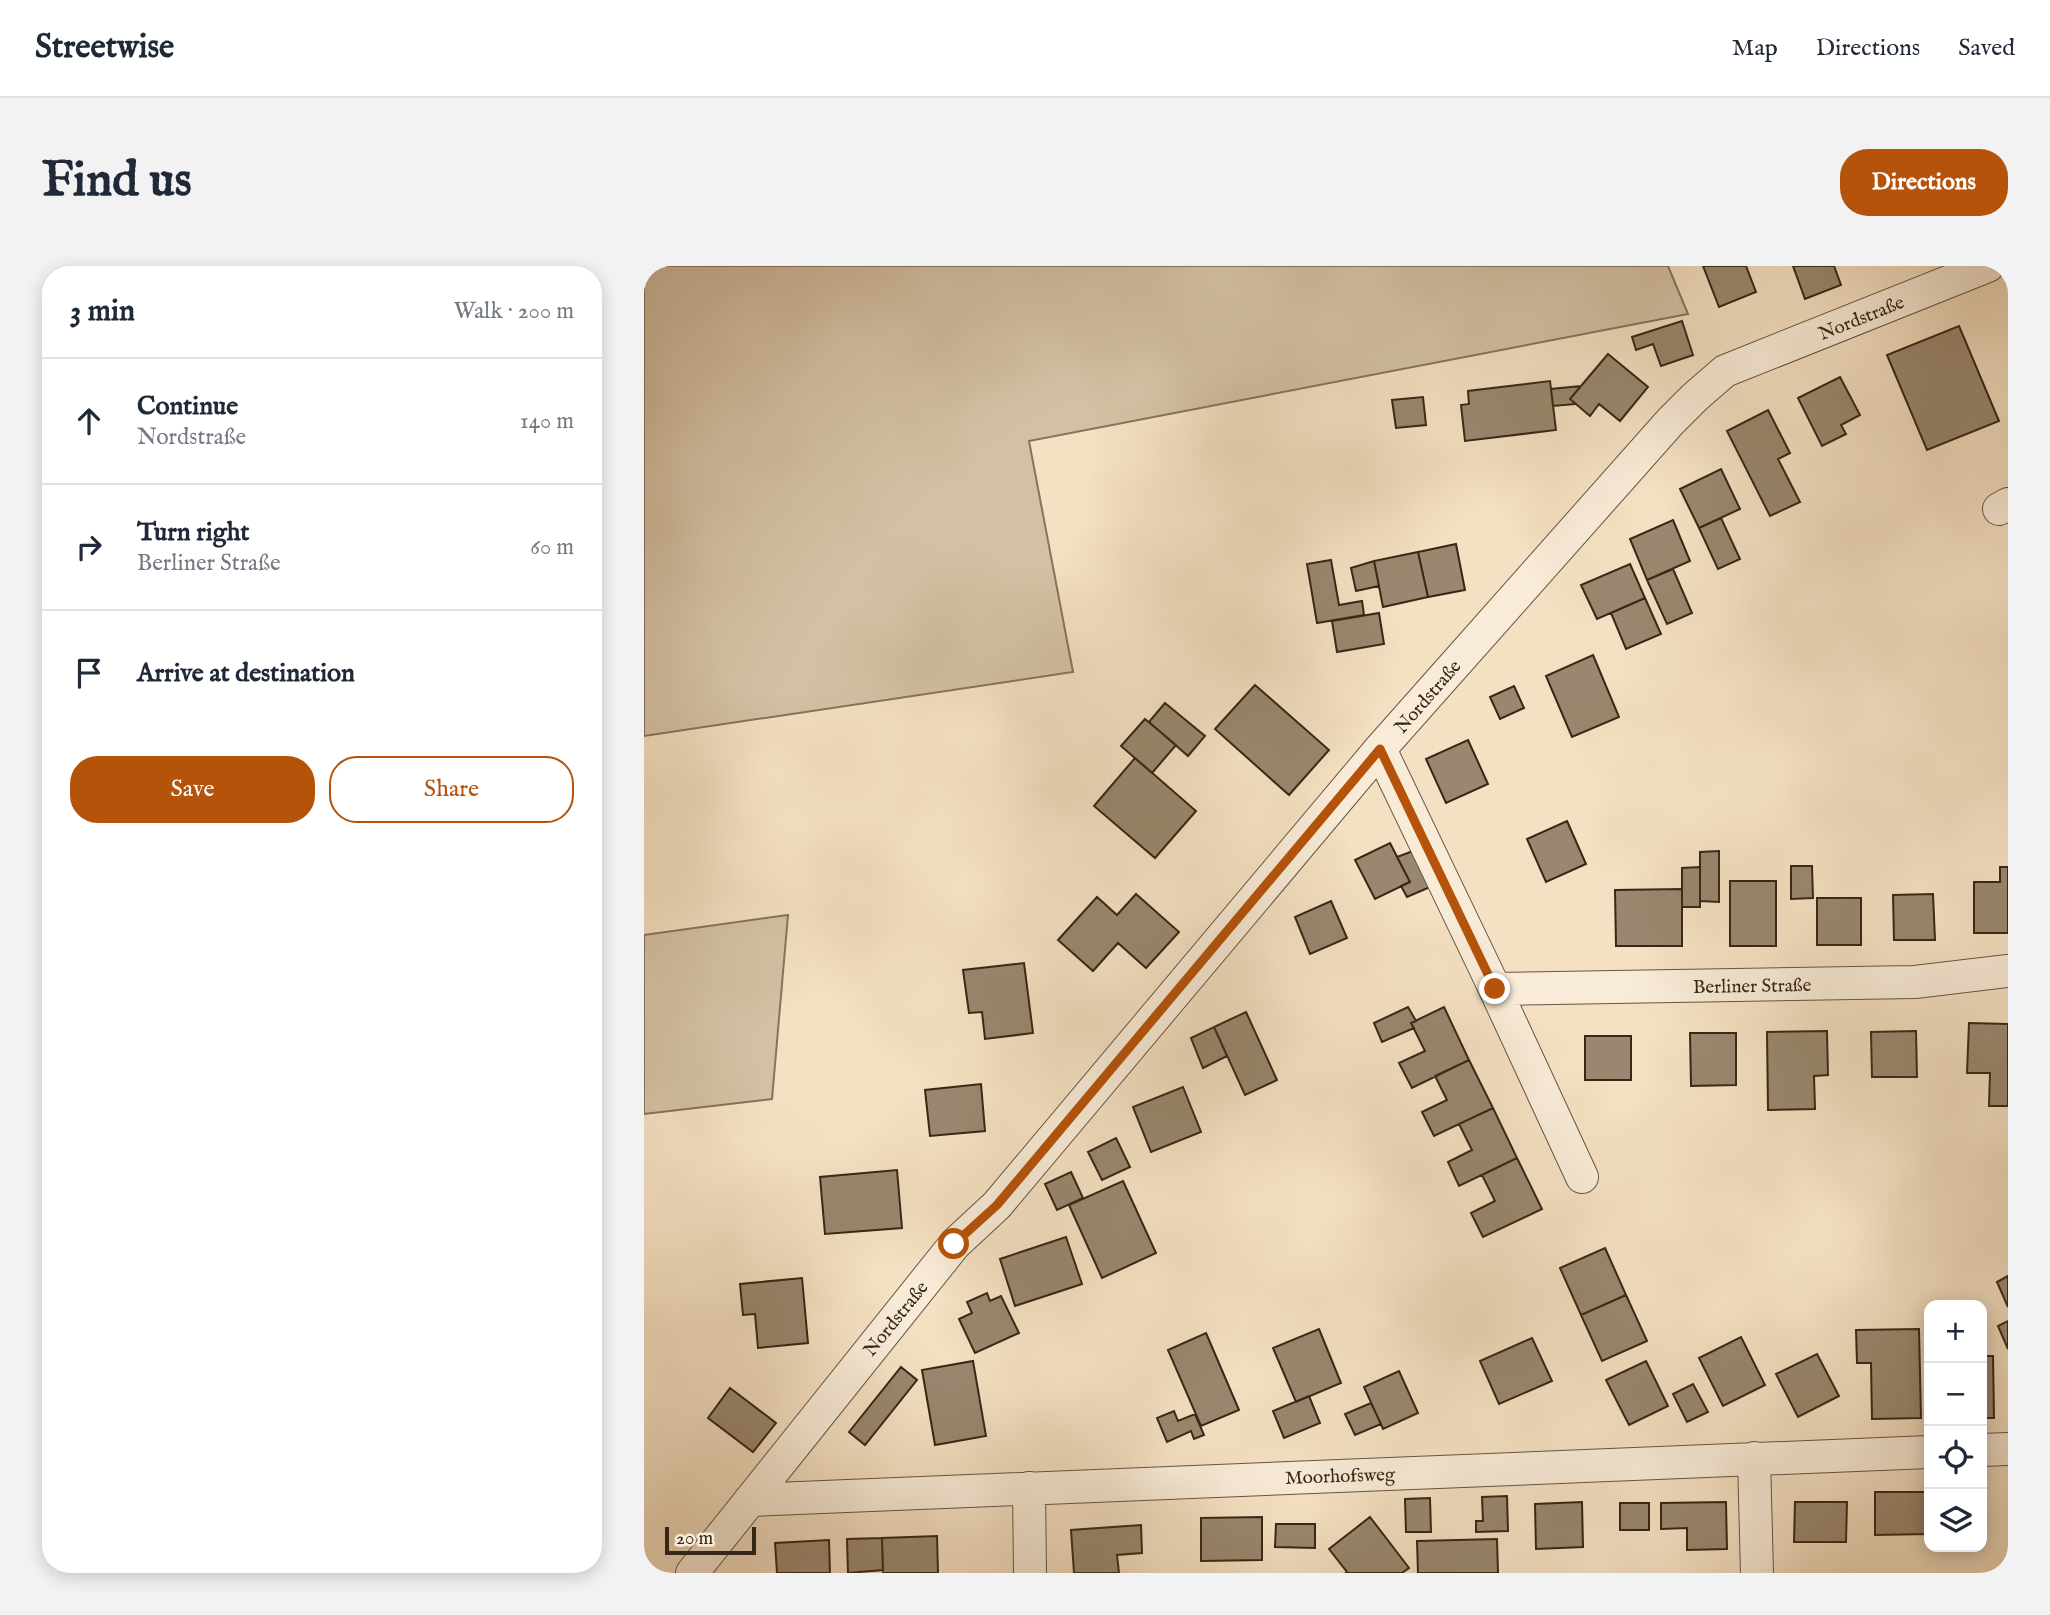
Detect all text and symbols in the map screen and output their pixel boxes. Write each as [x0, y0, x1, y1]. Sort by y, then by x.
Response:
text: Streetwise [35, 27, 174, 69]
text: Map [1732, 33, 1778, 64]
text: Directions [1816, 33, 1920, 64]
text: Saved [1958, 33, 2015, 64]
button: Directions [1840, 149, 2008, 216]
text: Find us [42, 151, 192, 213]
street label: Nordstraße [1815, 291, 1908, 347]
text: 3 min [70, 293, 135, 331]
text: Walk · 200 m [454, 297, 574, 326]
text: Continue [137, 390, 238, 423]
icon: ahead [70, 402, 108, 440]
text: 140 m [520, 407, 574, 436]
text: Nordstraße [137, 423, 246, 452]
text: Turn right [137, 516, 250, 549]
icon: right [70, 528, 108, 566]
text: 60 m [530, 533, 574, 562]
text: Berliner Straße [137, 549, 280, 578]
icon: arrive [70, 654, 108, 692]
street label: Nordstraße [1390, 655, 1467, 739]
text: Arrive at destination [137, 657, 355, 690]
button: Save [70, 756, 315, 823]
button: Share [329, 756, 574, 823]
route end [1479, 973, 1510, 1004]
street label: Berliner Straße [1693, 974, 1812, 1000]
route start [938, 1228, 969, 1259]
street label: Nordstraße [859, 1276, 934, 1362]
map controls [1924, 1300, 1987, 1552]
button: + [1924, 1300, 1987, 1363]
button: − [1924, 1363, 1987, 1426]
button: locate [1924, 1426, 1987, 1489]
street label: Moorhofsweg [1285, 1463, 1396, 1491]
button: layers [1924, 1489, 1987, 1552]
scale bar [665, 1524, 756, 1556]
text: 20 m [676, 1527, 713, 1551]

